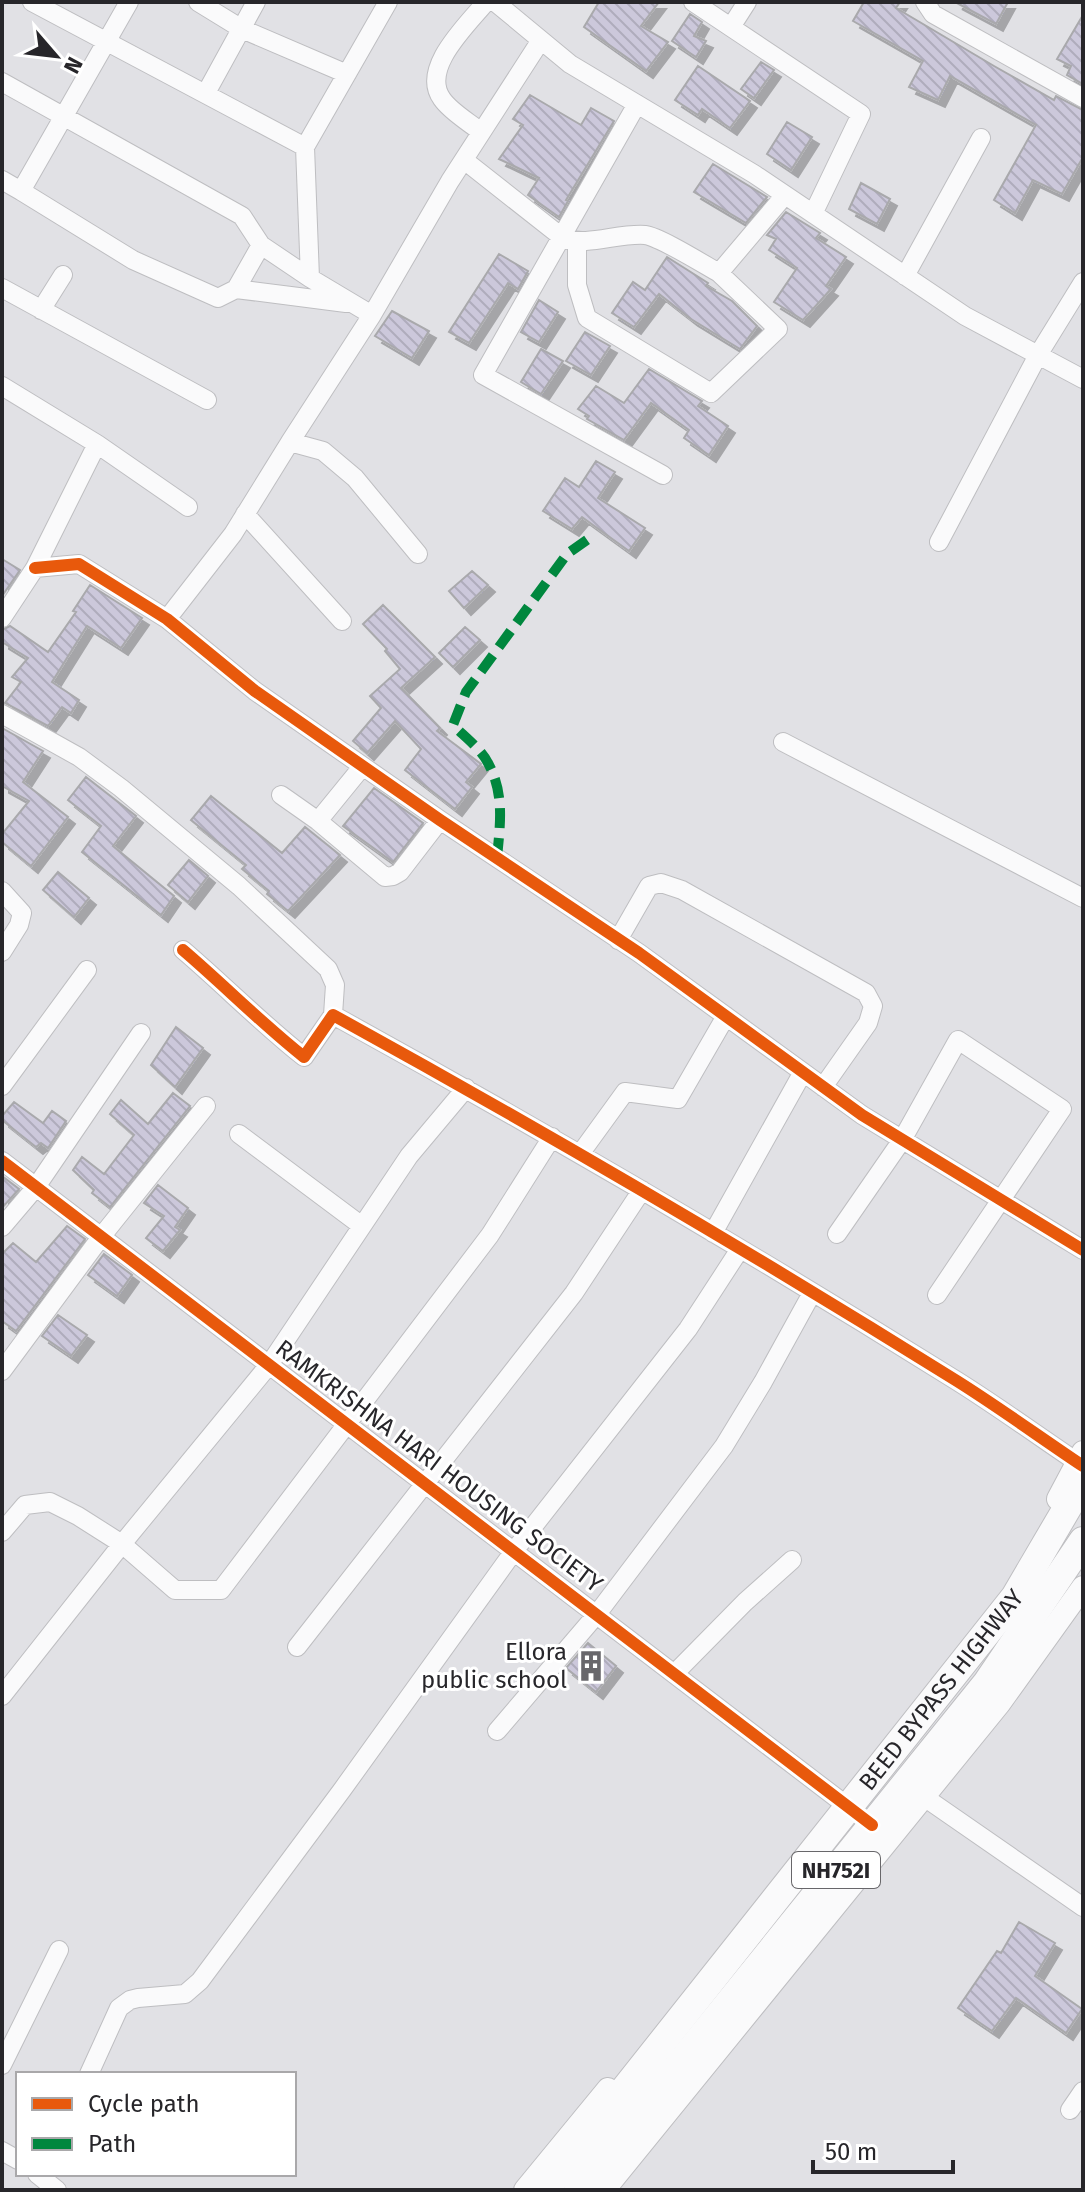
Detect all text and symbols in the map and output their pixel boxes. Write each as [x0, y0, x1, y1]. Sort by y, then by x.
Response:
north arrow [16, 16, 96, 96]
text: N [58, 52, 89, 78]
street label: RAMKRISHNA HARI HOUSING SOCIETY [270, 1334, 609, 1599]
street label: BEED BYPASS HIGHWAY [853, 1583, 1030, 1796]
place label: Ellora public school [421, 1638, 567, 1694]
building icon: Ellora public school [574, 1649, 608, 1683]
road number: NH752I [792, 1852, 880, 1888]
legend [16, 2072, 296, 2176]
text: Cycle path [88, 2090, 200, 2118]
scale bar [813, 2124, 953, 2174]
text: Path [88, 2130, 136, 2158]
text: 50 m [825, 2138, 877, 2166]

